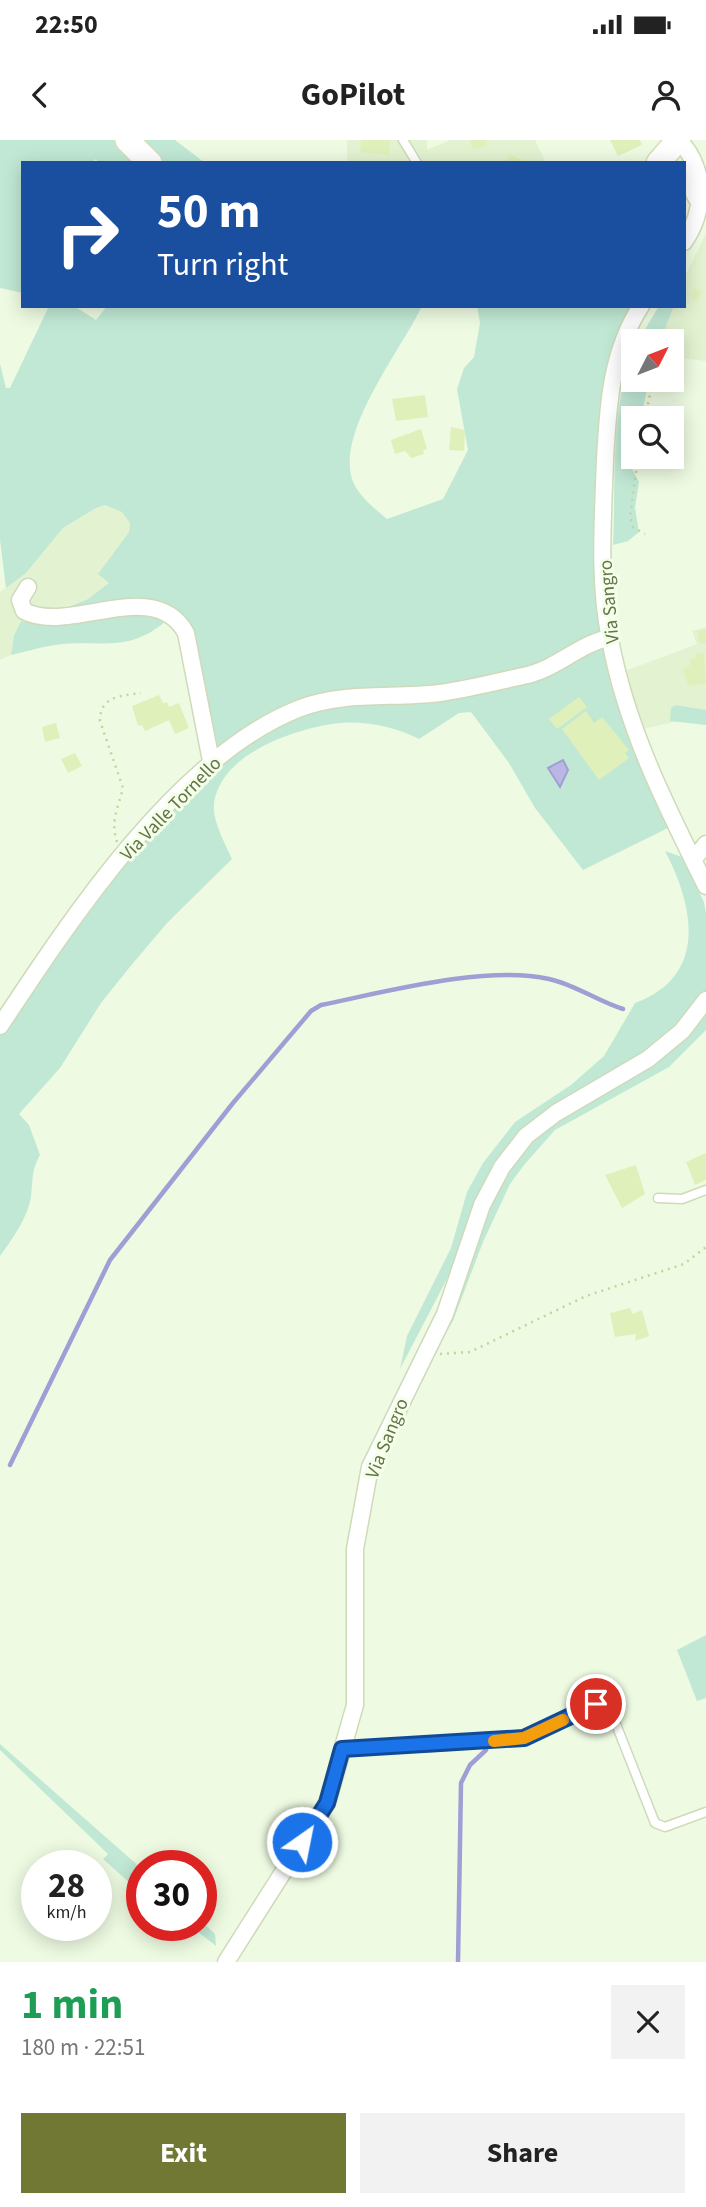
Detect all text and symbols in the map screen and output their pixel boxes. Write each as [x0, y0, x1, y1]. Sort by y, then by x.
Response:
text: 22:50 [35, 6, 98, 43]
text: GoPilot [301, 72, 405, 118]
icon: back [21, 76, 59, 114]
icon: person [647, 76, 685, 114]
text: 50 m [157, 177, 261, 247]
icon: right [42, 189, 133, 280]
text: Turn right [157, 242, 288, 288]
north arrow [621, 329, 684, 392]
map controls [621, 329, 684, 469]
button: search [621, 406, 684, 469]
street label: Via Sangro [592, 559, 627, 645]
street label: Via Valle Tornello [114, 751, 228, 867]
street label: Via Sangro [359, 1394, 416, 1483]
pin [566, 1674, 626, 1734]
icon: arrive [577, 1685, 615, 1723]
position arrow [265, 1805, 339, 1879]
speed limit sign: 30 [126, 1850, 217, 1941]
text: 28 [48, 1861, 85, 1911]
text: km/h [47, 1900, 86, 1925]
text: 1 min [21, 1975, 123, 2035]
button: close [611, 1985, 685, 2059]
text: 180 m · 22:51 [21, 2031, 145, 2064]
button: Exit [21, 2113, 346, 2193]
button: Share [360, 2113, 685, 2193]

